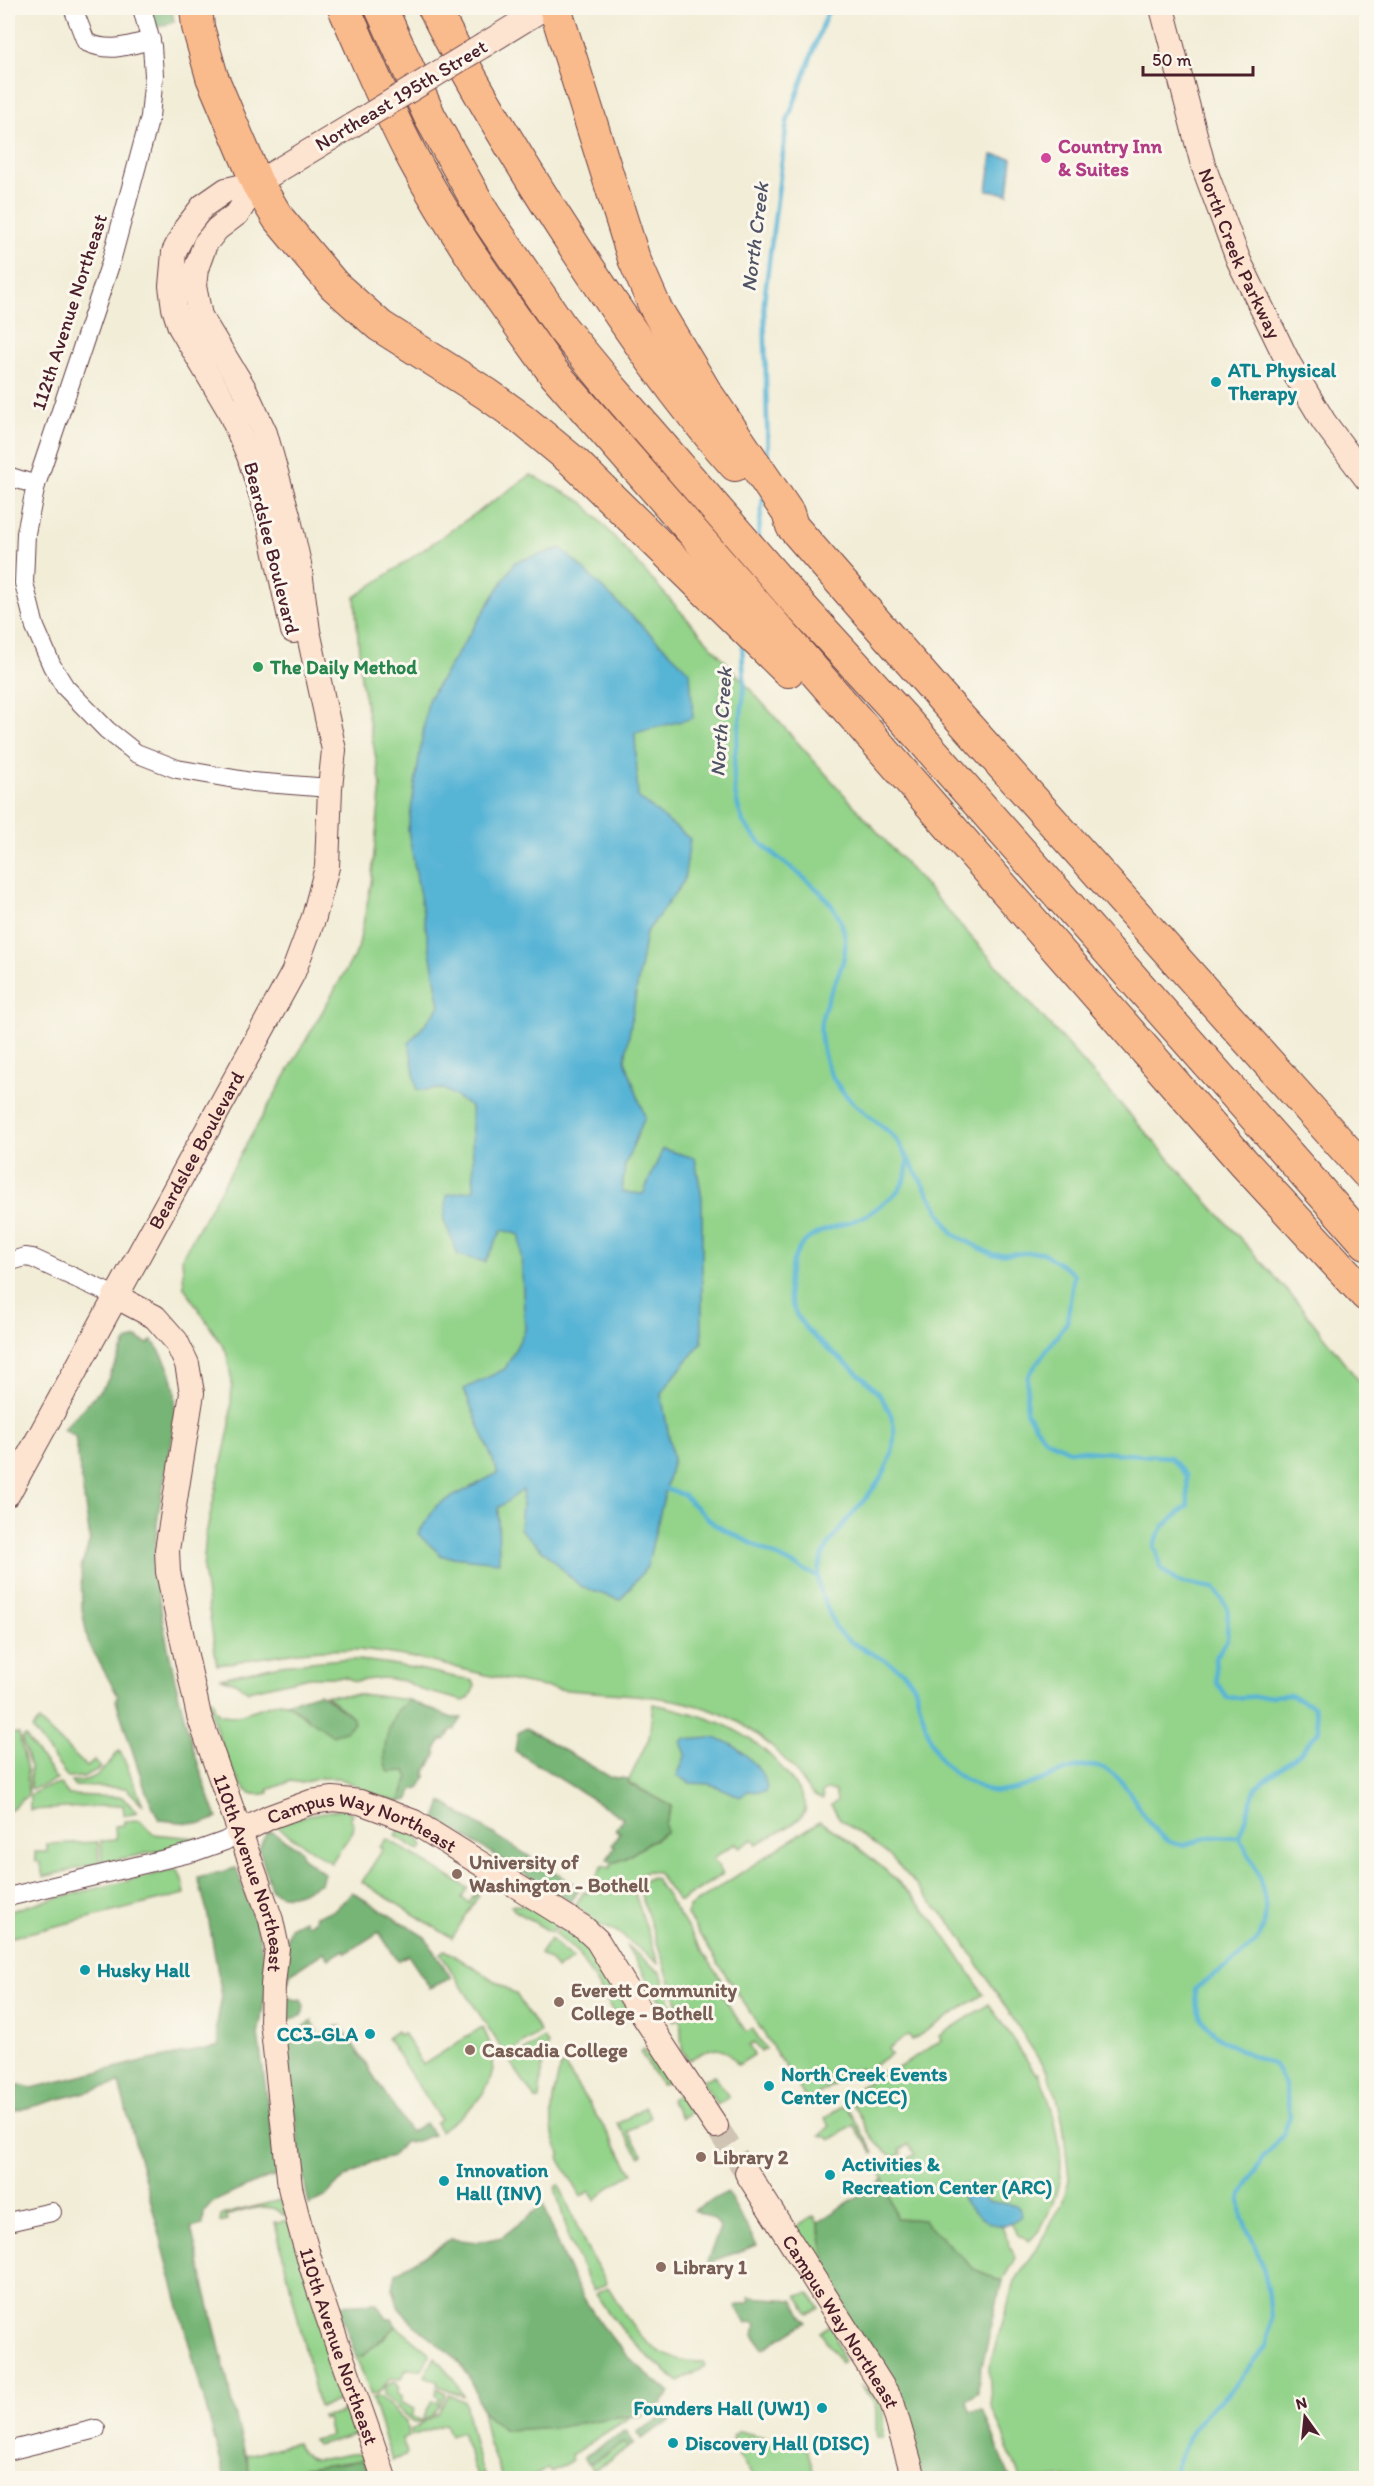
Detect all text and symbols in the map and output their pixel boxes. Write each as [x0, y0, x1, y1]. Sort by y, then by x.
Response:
street label: Northeast 195th Street [310, 34, 492, 156]
scale bar [1143, 39, 1252, 77]
text: 50 m [1152, 49, 1192, 71]
place label: Country Inn & Suites [1058, 134, 1163, 181]
marker: Country Inn & Suites [1039, 151, 1053, 165]
street label: North Creek Parkway [1193, 165, 1287, 343]
water label: North Creek [735, 180, 774, 293]
street label: 112th Avenue Northeast [26, 211, 112, 413]
place label: ATL Physical Therapy [1227, 358, 1337, 406]
marker: ATL Physical Therapy [1209, 375, 1223, 389]
street label: Beardslee Boulevard [239, 459, 305, 637]
place label: The Daily Method [269, 655, 417, 680]
marker: The Daily Method [251, 660, 265, 674]
water label: North Creek [704, 665, 737, 777]
street label: Beardslee Boulevard [143, 1067, 249, 1233]
street label: 110th Avenue Northeast [208, 1771, 289, 1973]
street label: Campus Way Northeast [263, 1787, 461, 1858]
place label: University of Washington - Bothell [469, 1850, 650, 1898]
marker: University of Washington - Bothell [450, 1867, 464, 1881]
place label: Husky Hall [97, 1958, 190, 1983]
marker: Husky Hall [78, 1963, 92, 1977]
place label: Everett Community College - Bothell [571, 1978, 737, 2026]
marker: Everett Community College - Bothell [552, 1995, 566, 2009]
place label: CC3-GLA [277, 2022, 358, 2046]
marker: CC3-GLA [363, 2027, 377, 2041]
place label: Cascadia College [482, 2038, 628, 2063]
marker: Cascadia College [463, 2043, 477, 2057]
place label: North Creek Events Center (NCEC) [781, 2062, 948, 2110]
marker: North Creek Events Center (NCEC) [762, 2079, 776, 2093]
place label: Library 2 [713, 2145, 789, 2170]
marker: Library 2 [694, 2150, 708, 2164]
place label: Activities & Recreation Center (ARC) [841, 2152, 1052, 2200]
place label: Innovation Hall (INV) [456, 2158, 549, 2206]
marker: Activities & Recreation Center (ARC) [823, 2168, 837, 2182]
marker: Innovation Hall (INV) [437, 2174, 451, 2188]
street label: Campus Way Northeast [777, 2230, 905, 2411]
street label: 110th Avenue Northeast [294, 2245, 384, 2448]
place label: Library 1 [673, 2255, 748, 2280]
marker: Library 1 [654, 2260, 668, 2274]
north arrow [1275, 2387, 1335, 2447]
text: N [1294, 2392, 1309, 2414]
place label: Founders Hall (UW1) [633, 2396, 810, 2421]
marker: Founders Hall (UW1) [815, 2401, 829, 2415]
place label: Discovery Hall (DISC) [685, 2431, 870, 2456]
marker: Discovery Hall (DISC) [666, 2436, 680, 2450]

